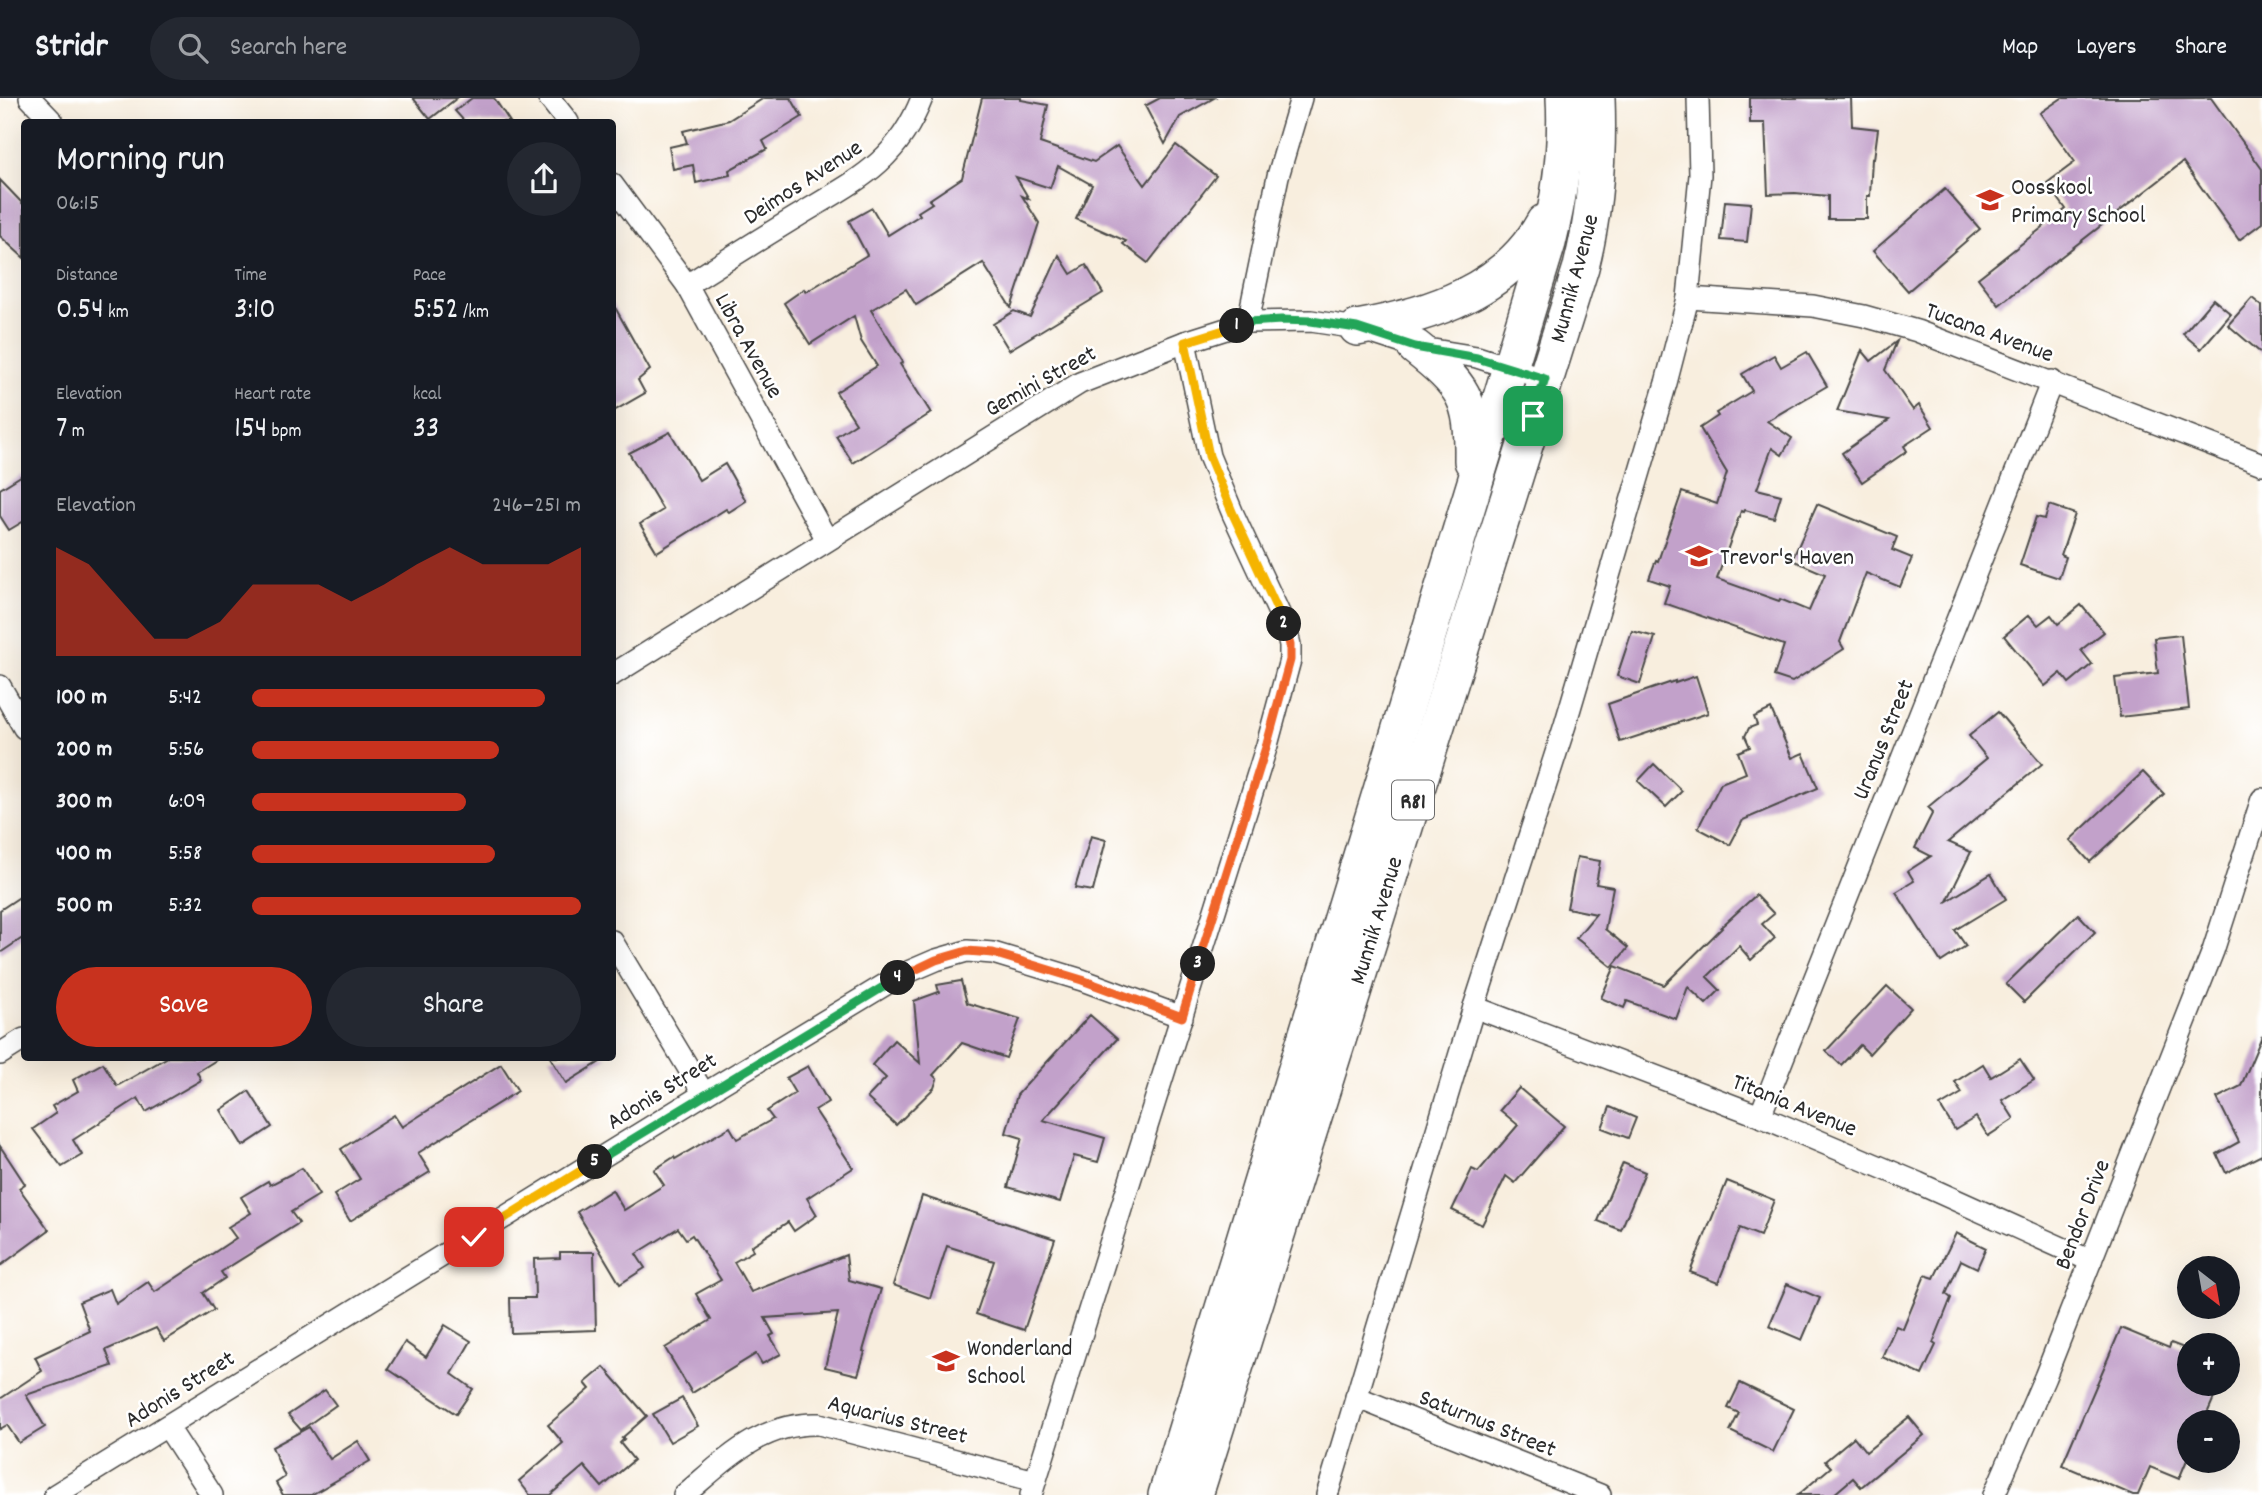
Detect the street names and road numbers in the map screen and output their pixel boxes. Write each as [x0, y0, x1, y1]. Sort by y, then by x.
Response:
street label: Deimos Avenue [737, 132, 870, 235]
street label: Munnik Avenue [1542, 211, 1609, 347]
street label: Libra Avenue [704, 288, 790, 405]
street label: Tucana Avenue [1920, 295, 2058, 373]
street label: Gemini Street [979, 338, 1104, 427]
street label: Uranus Street [1845, 675, 1924, 805]
road number: R81 [1392, 780, 1434, 820]
street label: Munnik Avenue [1342, 853, 1413, 989]
street label: Adonis Street [601, 1045, 724, 1140]
street label: Titania Avenue [1726, 1066, 1861, 1147]
street label: Bendor Drive [2047, 1155, 2120, 1275]
street label: Adonis Street [119, 1343, 242, 1438]
street label: Saturnus Street [1413, 1382, 1561, 1468]
street label: Aquarius Street [824, 1387, 971, 1455]

